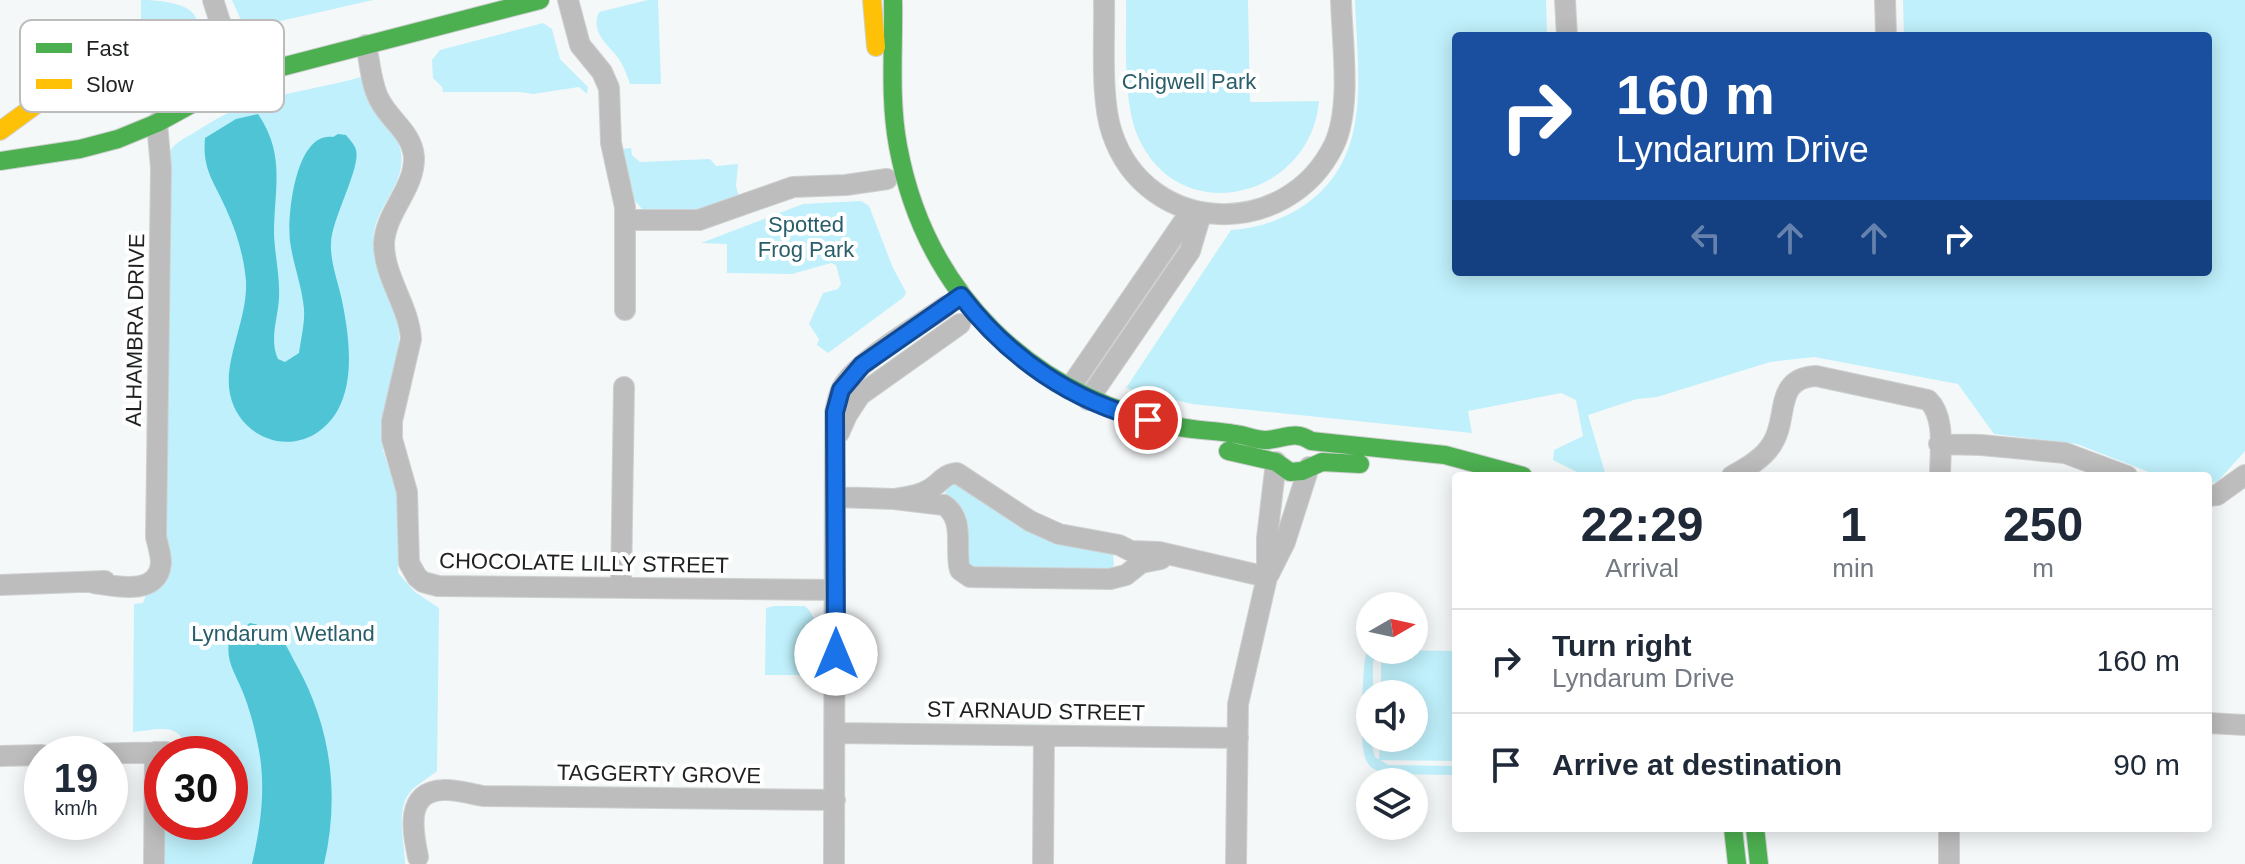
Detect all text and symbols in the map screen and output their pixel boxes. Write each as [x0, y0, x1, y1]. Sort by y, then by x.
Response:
legend [20, 20, 284, 112]
text: Fast [86, 36, 129, 61]
text: 160 m [1616, 63, 1775, 126]
icon: right [1484, 64, 1588, 168]
park label: Chigwell Park [1122, 69, 1257, 94]
text: Slow [86, 72, 134, 97]
text: Lyndarum Drive [1616, 129, 1869, 170]
park label: Spotted Frog Park [758, 212, 855, 262]
icon: left [1684, 216, 1728, 260]
icon: ahead [1768, 216, 1812, 260]
icon: ahead [1852, 216, 1896, 260]
icon: right [1936, 216, 1980, 260]
street label: ALHAMBRA DRIVE [121, 233, 149, 427]
pin [1114, 386, 1182, 454]
icon: arrive [1126, 398, 1170, 442]
text: 22:29 [1581, 498, 1704, 551]
text: 1 [1840, 498, 1867, 551]
text: 250 [2003, 498, 2083, 551]
street label: CHOCOLATE LILLY STREET [439, 548, 729, 578]
text: Arrival [1605, 553, 1679, 583]
text: min [1832, 553, 1874, 583]
text: m [2032, 553, 2054, 583]
north arrow [1356, 592, 1428, 664]
map controls [1356, 592, 1428, 840]
position arrow [794, 612, 878, 696]
park label: Lyndarum Wetland [191, 621, 375, 646]
text: Turn right [1552, 629, 1691, 662]
icon: right [1484, 639, 1528, 683]
text: 160 m [2097, 644, 2180, 677]
text: Lyndarum Drive [1552, 663, 1735, 693]
button: sound [1356, 680, 1428, 752]
street label: ST ARNAUD STREET [927, 697, 1145, 725]
speed limit sign: 30 [144, 736, 248, 840]
icon: arrive [1484, 743, 1528, 787]
text: Arrive at destination [1552, 748, 1842, 781]
text: 90 m [2113, 748, 2180, 781]
text: 19 [54, 756, 98, 800]
street label: TAGGERTY GROVE [557, 760, 761, 788]
button: layers [1356, 768, 1428, 840]
text: km/h [54, 797, 98, 819]

